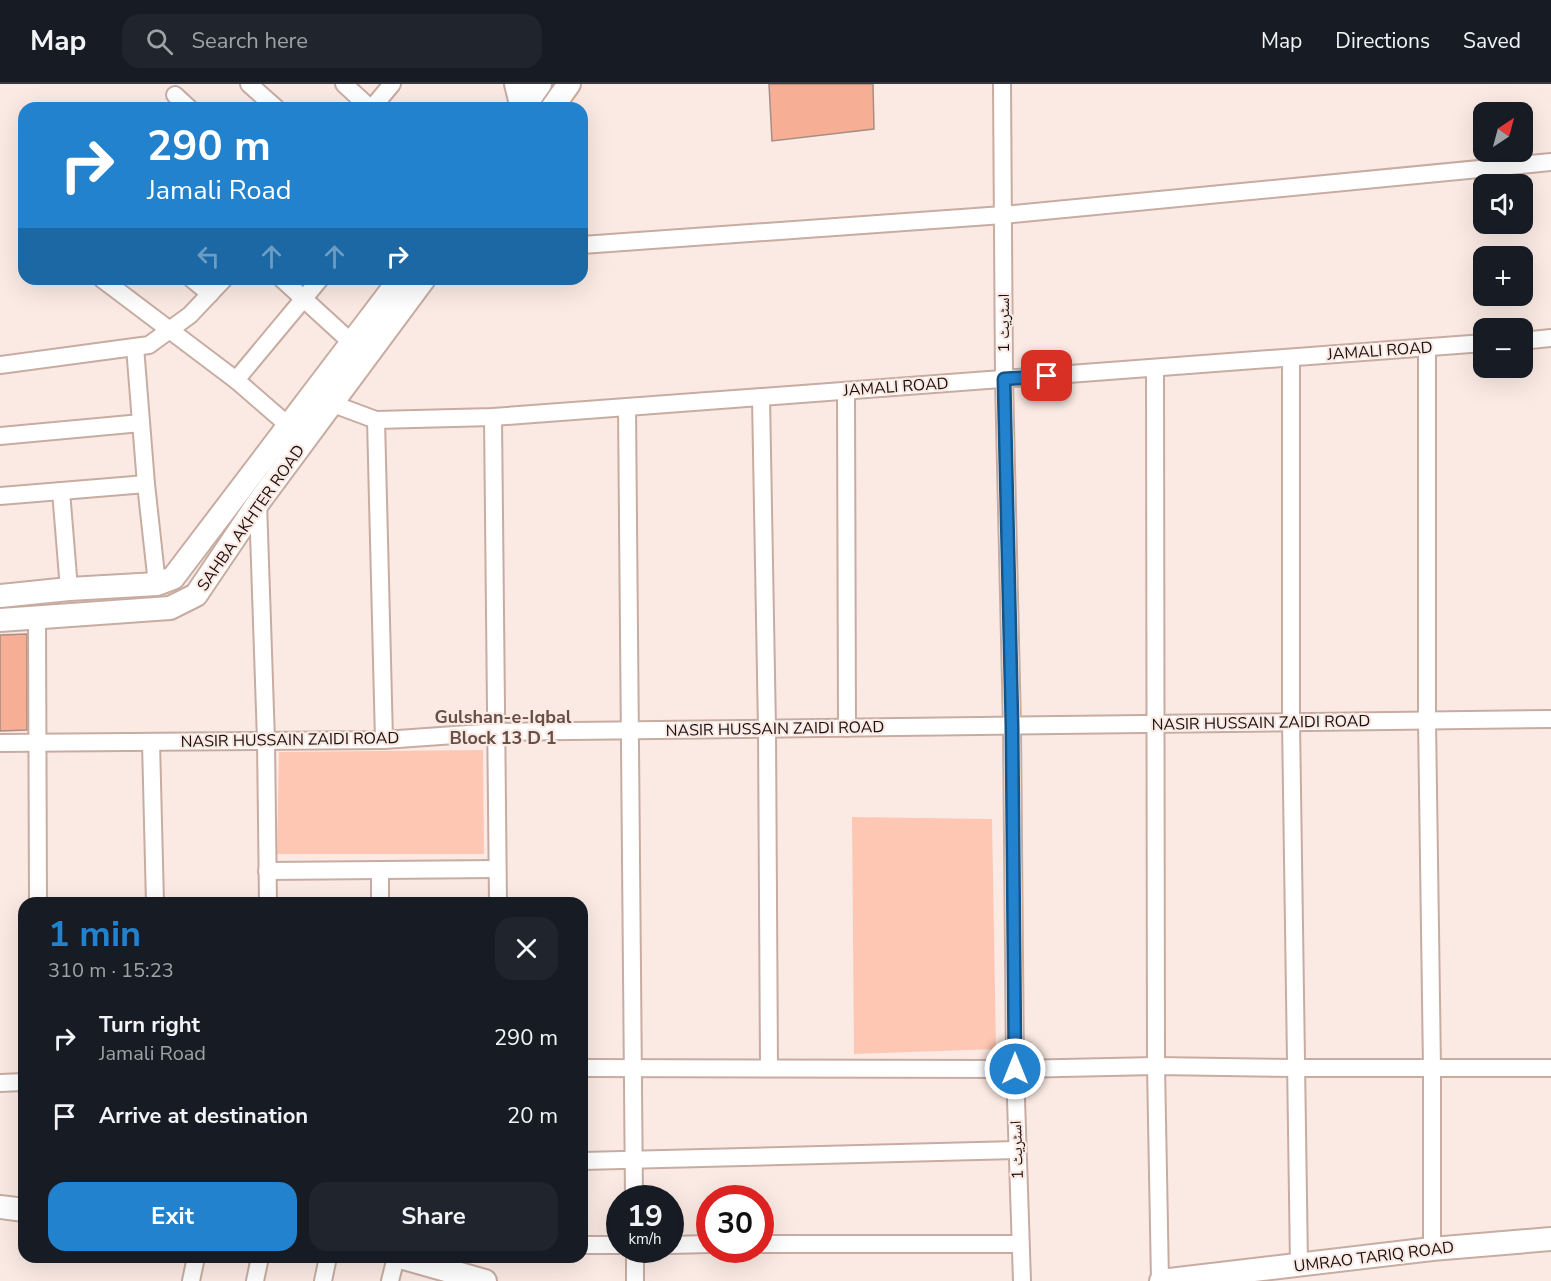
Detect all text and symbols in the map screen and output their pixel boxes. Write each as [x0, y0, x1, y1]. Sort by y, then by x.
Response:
search box [122, 14, 542, 68]
text: Map [30, 22, 86, 60]
icon: search [143, 25, 176, 58]
text: Search here [191, 26, 308, 56]
text: Map [1261, 27, 1302, 55]
text: Directions [1335, 27, 1430, 55]
text: Saved [1463, 27, 1521, 55]
north arrow [1473, 102, 1533, 162]
map controls [1473, 102, 1533, 378]
text: 290 m [147, 118, 271, 175]
icon: right [48, 126, 126, 204]
text: Jamali Road [147, 172, 292, 209]
button: sound [1473, 174, 1533, 234]
icon: left [192, 240, 225, 273]
icon: ahead [255, 240, 288, 273]
icon: ahead [318, 240, 351, 273]
icon: right [381, 240, 414, 273]
button: + [1473, 246, 1533, 306]
street label: اسٹریٹ 1 [993, 294, 1015, 352]
button: − [1473, 318, 1533, 378]
street label: JAMALI ROAD [1326, 336, 1433, 366]
pin [1021, 350, 1072, 401]
icon: arrive [1030, 359, 1063, 392]
street label: JAMALI ROAD [842, 372, 949, 402]
street label: SAHBA AKHTER ROAD [192, 440, 310, 596]
district label: Gulshan-e-Iqbal Block 13 D 1 [434, 705, 572, 750]
street label: NASIR HUSSAIN ZAIDI ROAD [1151, 710, 1371, 736]
street label: NASIR HUSSAIN ZAIDI ROAD [665, 716, 885, 742]
street label: NASIR HUSSAIN ZAIDI ROAD [180, 727, 400, 753]
text: 1 min [48, 910, 141, 959]
button: close [495, 917, 558, 980]
text: 310 m · 15:23 [48, 957, 174, 984]
text: Turn right [99, 1010, 200, 1040]
icon: right [48, 1022, 81, 1055]
text: 290 m [494, 1023, 558, 1053]
position arrow [983, 1037, 1047, 1101]
text: Jamali Road [99, 1040, 206, 1067]
icon: arrive [48, 1100, 81, 1133]
text: Arrive at destination [99, 1101, 308, 1131]
text: 20 m [507, 1101, 558, 1131]
street label: اسٹریٹ 1 [1005, 1120, 1029, 1180]
button: Exit [48, 1182, 297, 1251]
button: Share [309, 1182, 558, 1251]
speed limit sign: 30 [696, 1185, 774, 1263]
text: 19 [627, 1196, 663, 1237]
text: km/h [628, 1229, 662, 1249]
street label: UMRAO TARIQ ROAD [1293, 1236, 1455, 1278]

